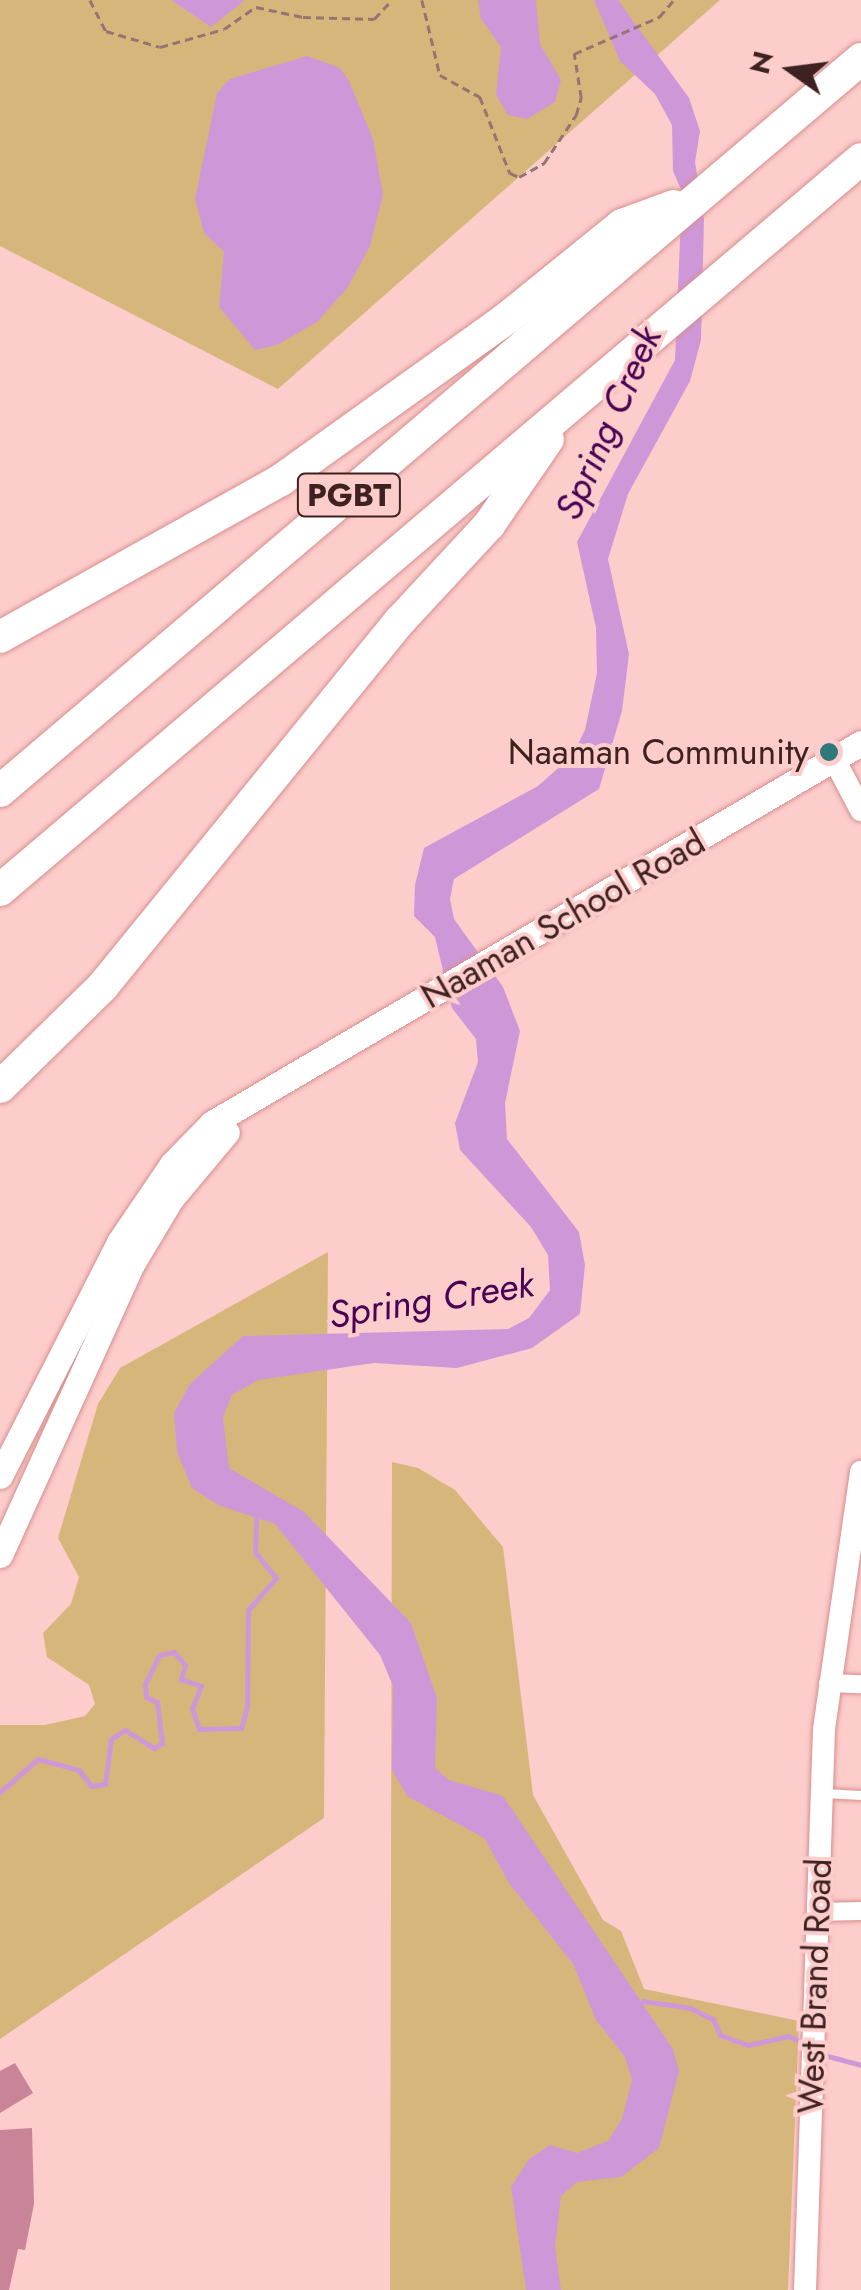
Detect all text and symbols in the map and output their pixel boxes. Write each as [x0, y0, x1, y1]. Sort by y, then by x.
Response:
north arrow [741, 20, 841, 120]
text: N [739, 47, 784, 78]
water label: Spring Creek [545, 319, 671, 527]
road number: PGBT [296, 468, 402, 522]
place label: Naaman Community [508, 731, 809, 773]
marker: Naaman Community [818, 741, 840, 763]
street label: Naaman School Road [414, 821, 712, 1017]
water label: Spring Creek [325, 1260, 537, 1338]
street label: West Brand Road [790, 1858, 840, 2114]

